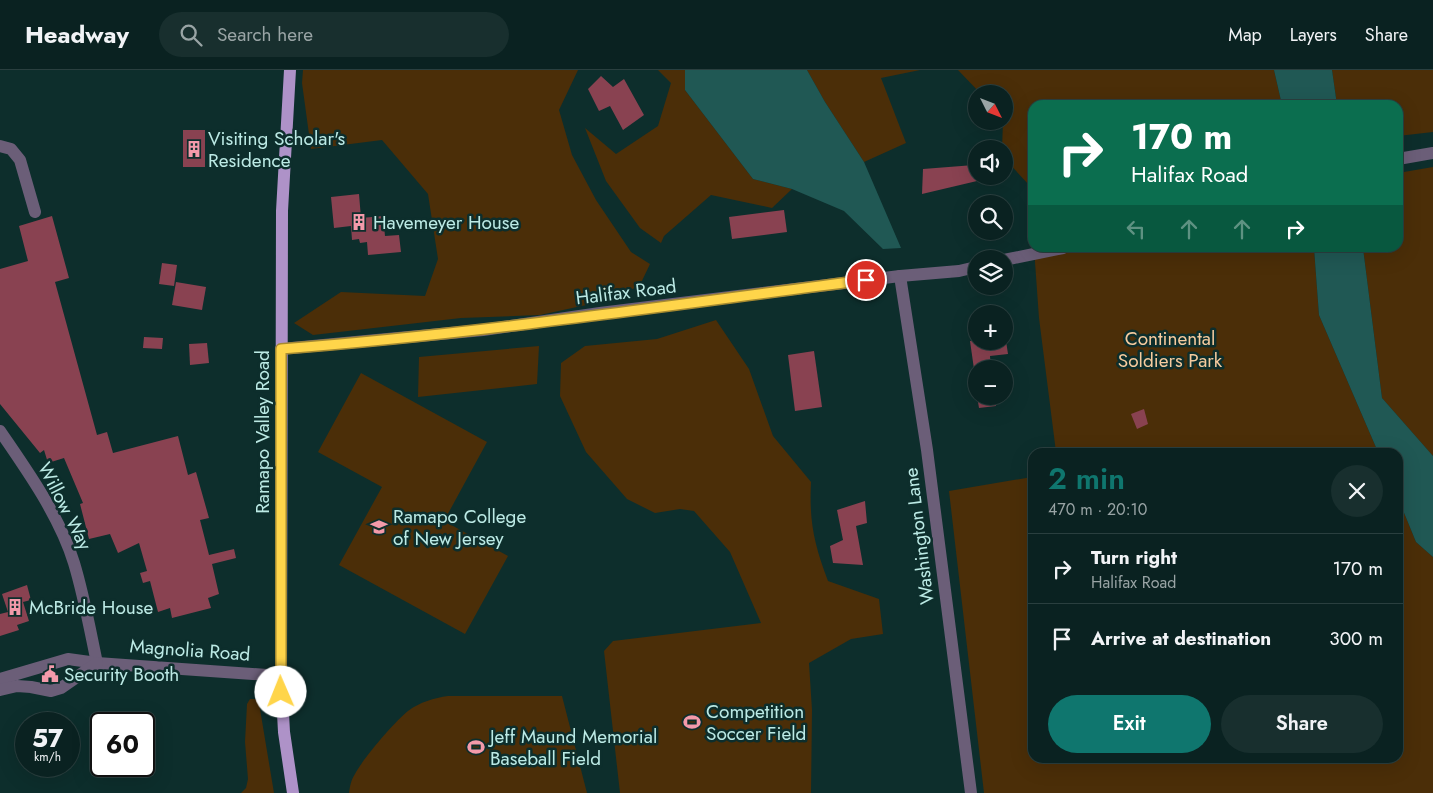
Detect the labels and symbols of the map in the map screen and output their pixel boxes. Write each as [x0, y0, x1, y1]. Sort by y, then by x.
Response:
north arrow [968, 85, 1012, 130]
place label: Visiting Scholar's Residence [208, 125, 345, 174]
building icon: Visiting Scholar's Residence [184, 139, 204, 159]
place label: Havemeyer House [373, 209, 519, 236]
building icon: Havemeyer House [349, 212, 369, 232]
pin [845, 259, 887, 301]
street label: Halifax Road [574, 272, 678, 312]
park label: Continental Soldiers Park [1118, 325, 1223, 374]
street label: Ramapo Valley Road [249, 350, 276, 514]
street label: Willow Way [31, 457, 99, 555]
street label: Washington Lane [897, 466, 941, 606]
place label: Ramapo College of New Jersey [393, 503, 526, 552]
school or university icon: Ramapo College of New Jersey [369, 517, 389, 537]
place label: McBride House [29, 594, 153, 621]
building icon: McBride House [5, 597, 25, 617]
street label: Magnolia Road [129, 632, 251, 668]
place label: Security Booth [64, 661, 179, 688]
public building icon: Security Booth [40, 664, 60, 684]
position arrow [254, 665, 306, 717]
place label: Competition Soccer Field [706, 698, 806, 747]
speed limit sign: 60 [90, 712, 155, 777]
sports icon: Competition Soccer Field [682, 712, 702, 732]
place label: Jeff Maund Memorial Baseball Field [487, 723, 657, 772]
sports icon: Jeff Maund Memorial Baseball Field [466, 737, 486, 757]

